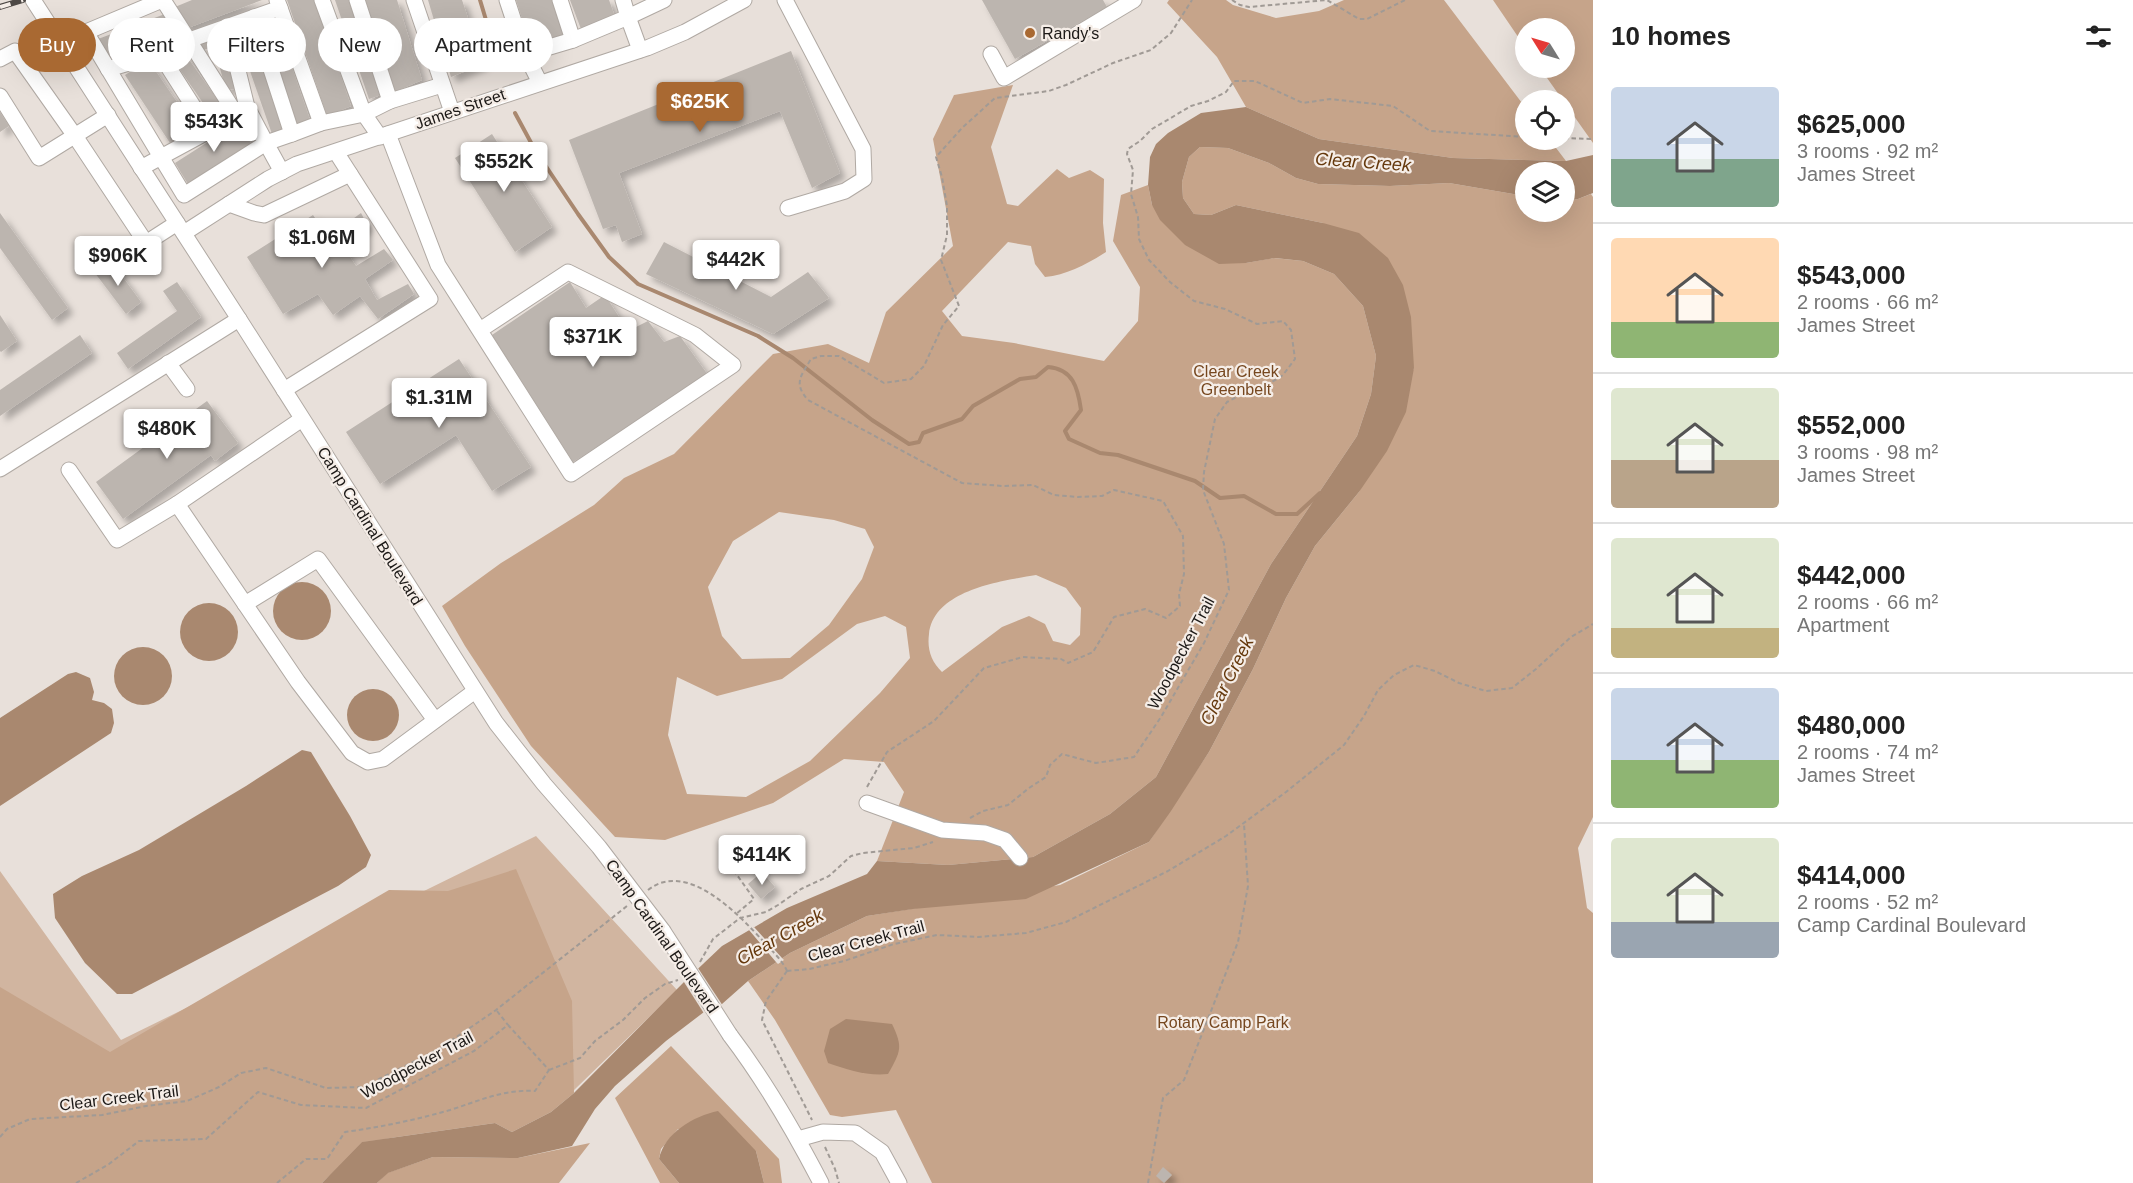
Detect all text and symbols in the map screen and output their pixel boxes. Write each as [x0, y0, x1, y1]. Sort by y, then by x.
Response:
chip: Buy [18, 18, 96, 72]
chip: Rent [108, 18, 195, 72]
chip: Filters [207, 18, 306, 72]
chip: New [318, 18, 402, 72]
chip: Apartment [414, 18, 553, 72]
north arrow [1515, 18, 1575, 78]
map controls [1515, 18, 1575, 222]
icon: filters [2082, 20, 2115, 53]
text: 10 homes [1611, 21, 1731, 51]
place label: Randy's [1042, 25, 1099, 42]
marker: Randy's [1023, 26, 1037, 40]
pin: $625K [658, 82, 742, 133]
street label: James Street [413, 85, 508, 132]
text: $625K [671, 90, 729, 112]
button: locate [1515, 90, 1575, 150]
pin: $543K [172, 102, 256, 153]
text: $625,000 [1797, 109, 1905, 139]
text: $543K [185, 110, 243, 132]
icon: home [1659, 111, 1731, 183]
text: 3 rooms · 92 m² [1797, 140, 1938, 162]
pin: $552K [462, 142, 546, 193]
water label: Clear Creek [1314, 149, 1413, 175]
text: $552K [475, 150, 533, 172]
button: layers [1515, 162, 1575, 222]
text: James Street [1797, 163, 1915, 185]
pin: $1.06M [273, 218, 371, 269]
text: $1.06M [289, 226, 355, 248]
pin: $906K [76, 236, 160, 287]
pin: $442K [694, 240, 778, 291]
text: $906K [89, 244, 147, 266]
text: $442K [707, 248, 765, 270]
text: $543,000 [1797, 260, 1905, 290]
icon: home [1659, 262, 1731, 334]
text: 2 rooms · 66 m² [1797, 291, 1938, 313]
text: James Street [1797, 314, 1915, 336]
pin: $371K [551, 317, 635, 368]
text: $371K [564, 325, 622, 347]
park label: Clear Creek Greenbelt [1193, 363, 1280, 398]
pin: $1.31M [390, 378, 488, 429]
text: $1.31M [406, 386, 472, 408]
pin: $480K [125, 409, 209, 460]
text: $552,000 [1797, 410, 1905, 440]
icon: home [1659, 412, 1731, 484]
text: $480K [138, 417, 196, 439]
text: 3 rooms · 98 m² [1797, 441, 1938, 463]
street label: Camp Cardinal Boulevard [314, 444, 426, 608]
text: James Street [1797, 464, 1915, 486]
text: $442,000 [1797, 560, 1905, 590]
icon: home [1659, 562, 1731, 634]
text: 2 rooms · 66 m² [1797, 591, 1938, 613]
street label: Woodpecker Trail [1144, 594, 1218, 712]
text: Apartment [1797, 614, 1889, 636]
water label: Clear Creek [1196, 633, 1258, 728]
text: $480,000 [1797, 710, 1905, 740]
icon: home [1659, 712, 1731, 784]
text: 2 rooms · 74 m² [1797, 741, 1938, 763]
text: James Street [1797, 764, 1915, 786]
pin: $414K [720, 835, 804, 886]
text: $414K [733, 843, 791, 865]
street label: Camp Cardinal Boulevard [602, 856, 722, 1016]
text: $414,000 [1797, 860, 1905, 890]
icon: home [1659, 862, 1731, 934]
text: 2 rooms · 52 m² [1797, 891, 1938, 913]
water label: Clear Creek [733, 904, 828, 969]
text: Camp Cardinal Boulevard [1797, 914, 2026, 936]
street label: Clear Creek Trail [806, 917, 926, 965]
park label: Rotary Camp Park [1157, 1014, 1290, 1031]
street label: Woodpecker Trail [358, 1028, 476, 1102]
street label: Clear Creek Trail [58, 1082, 180, 1114]

